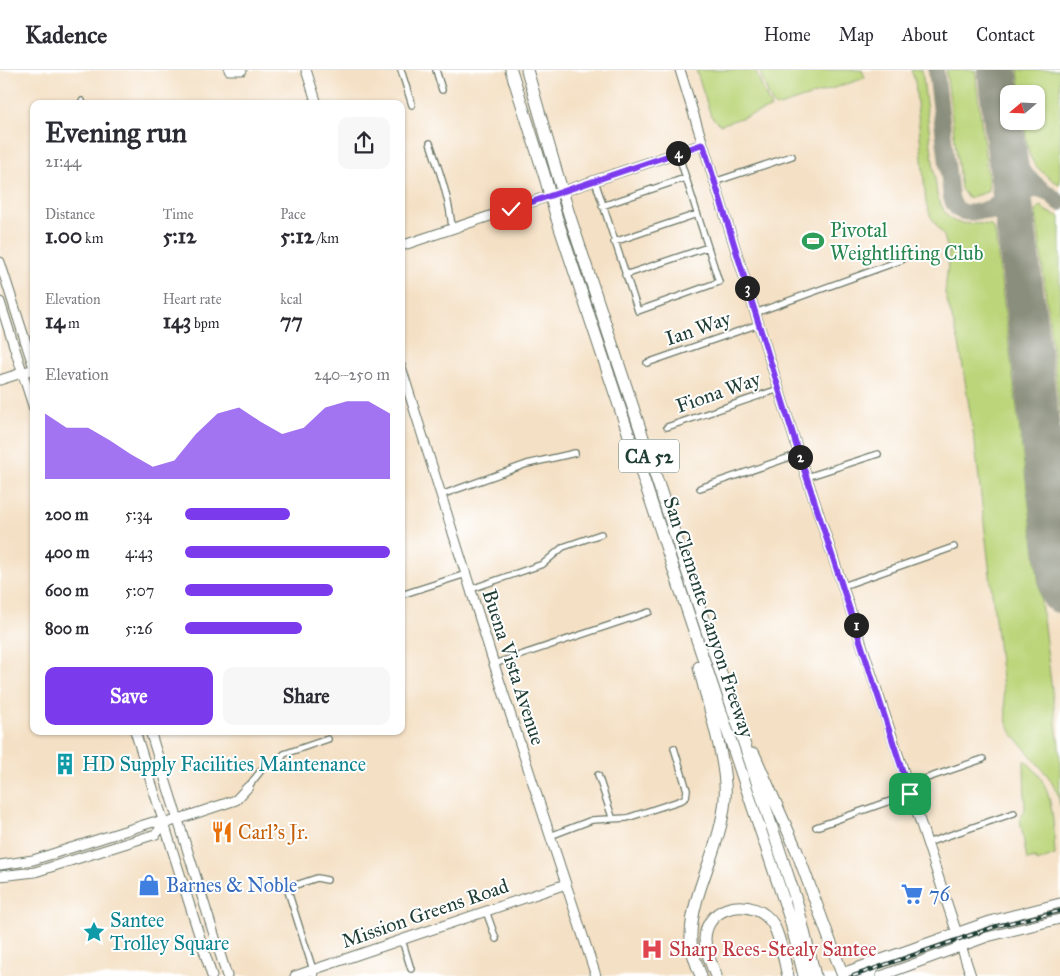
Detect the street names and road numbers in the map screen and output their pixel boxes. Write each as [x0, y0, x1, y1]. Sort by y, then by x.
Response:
street label: Ian Way [662, 305, 734, 350]
street label: Fiona Way [673, 366, 764, 418]
road number: CA 52 [619, 440, 679, 472]
street label: San Clemente Canyon Freeway [659, 493, 760, 741]
street label: Buena Vista Avenue [478, 586, 550, 748]
street label: Mission Greens Road [338, 873, 512, 953]

